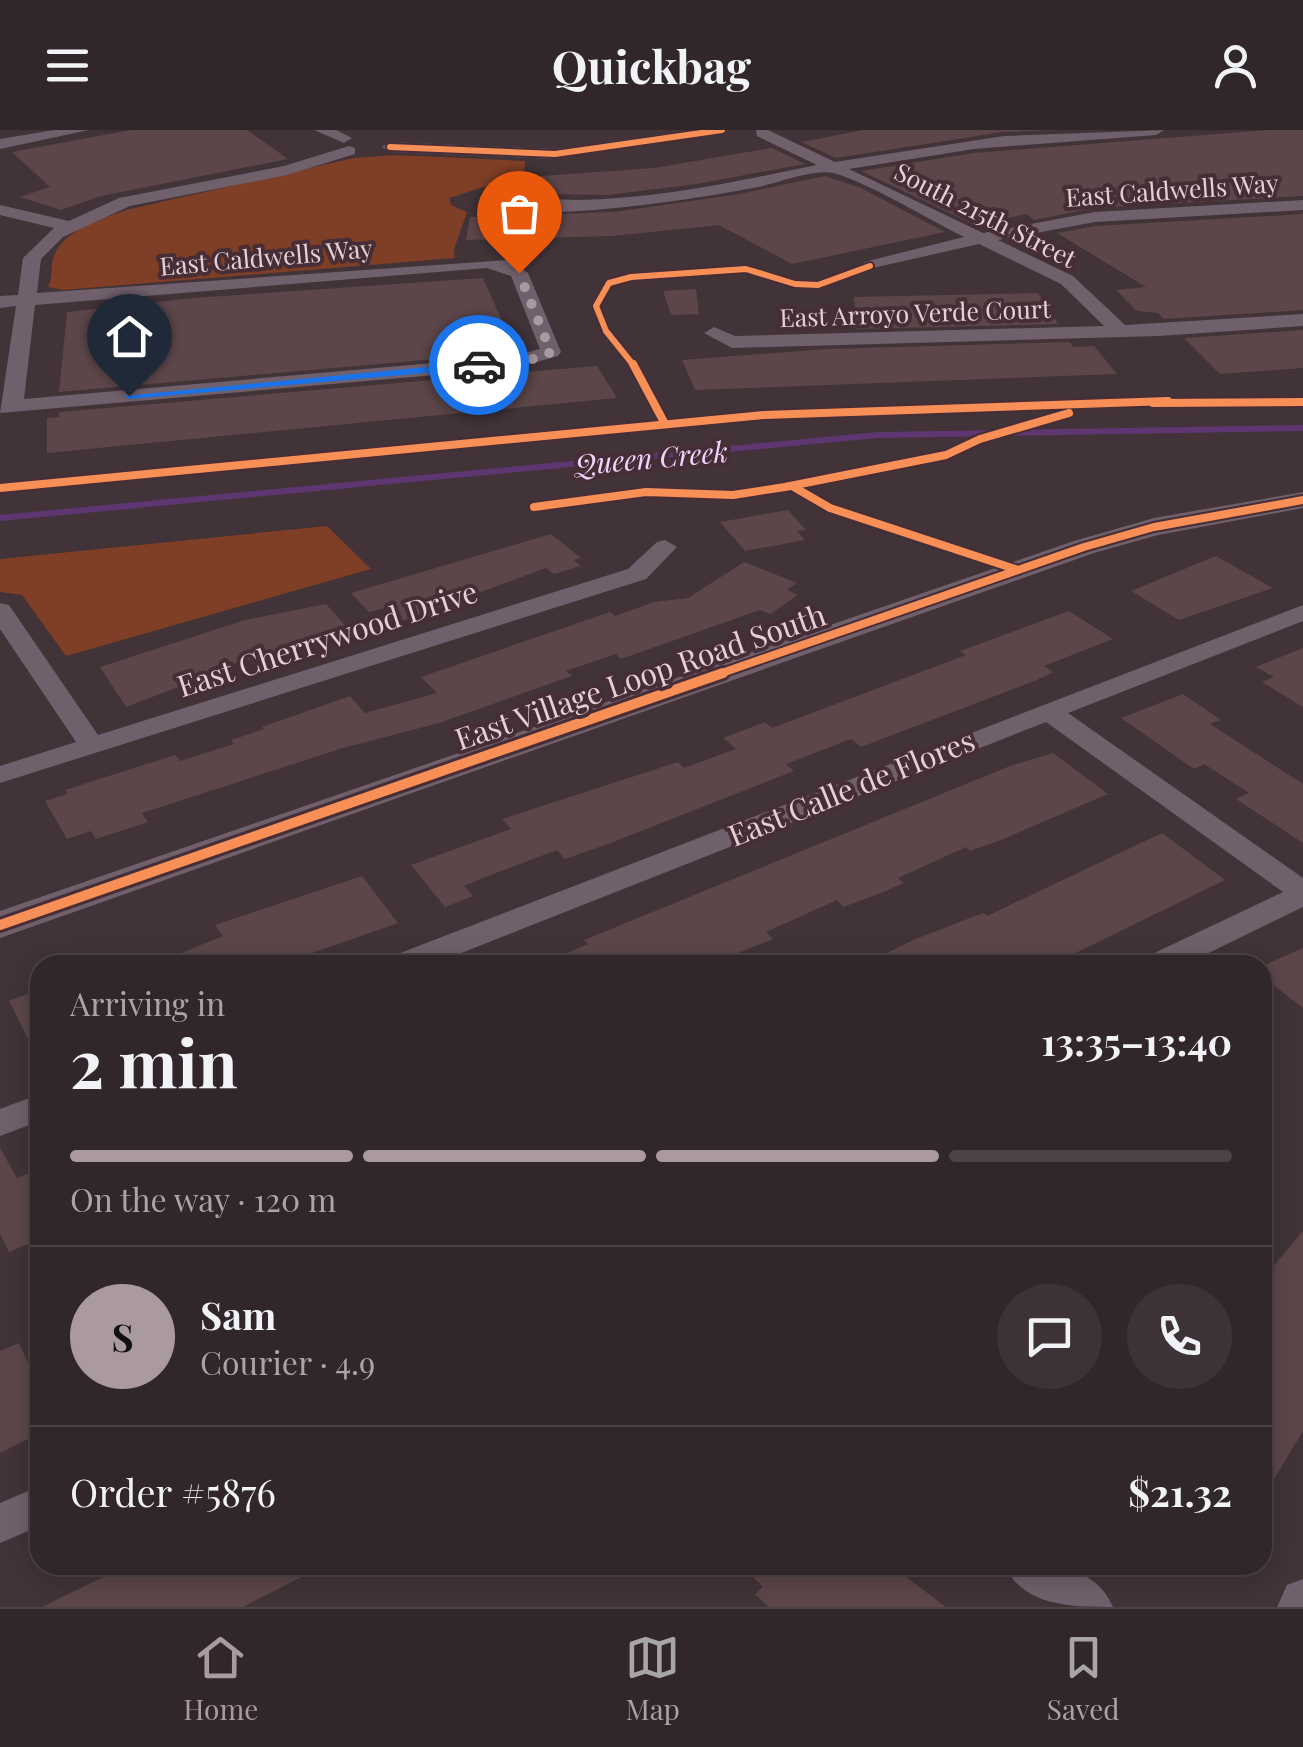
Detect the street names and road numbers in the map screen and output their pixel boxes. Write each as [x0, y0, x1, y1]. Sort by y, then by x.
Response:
street label: South 215th Street [890, 154, 1083, 275]
street label: East Caldwells Way [1064, 165, 1280, 213]
street label: East Caldwells Way [158, 230, 374, 282]
street label: East Arroyo Verde Court [779, 291, 1052, 333]
street label: East Cherrywood Drive [172, 571, 482, 705]
street label: East Village Loop Road South [449, 594, 831, 758]
street label: East Calle de Flores [722, 719, 980, 855]

